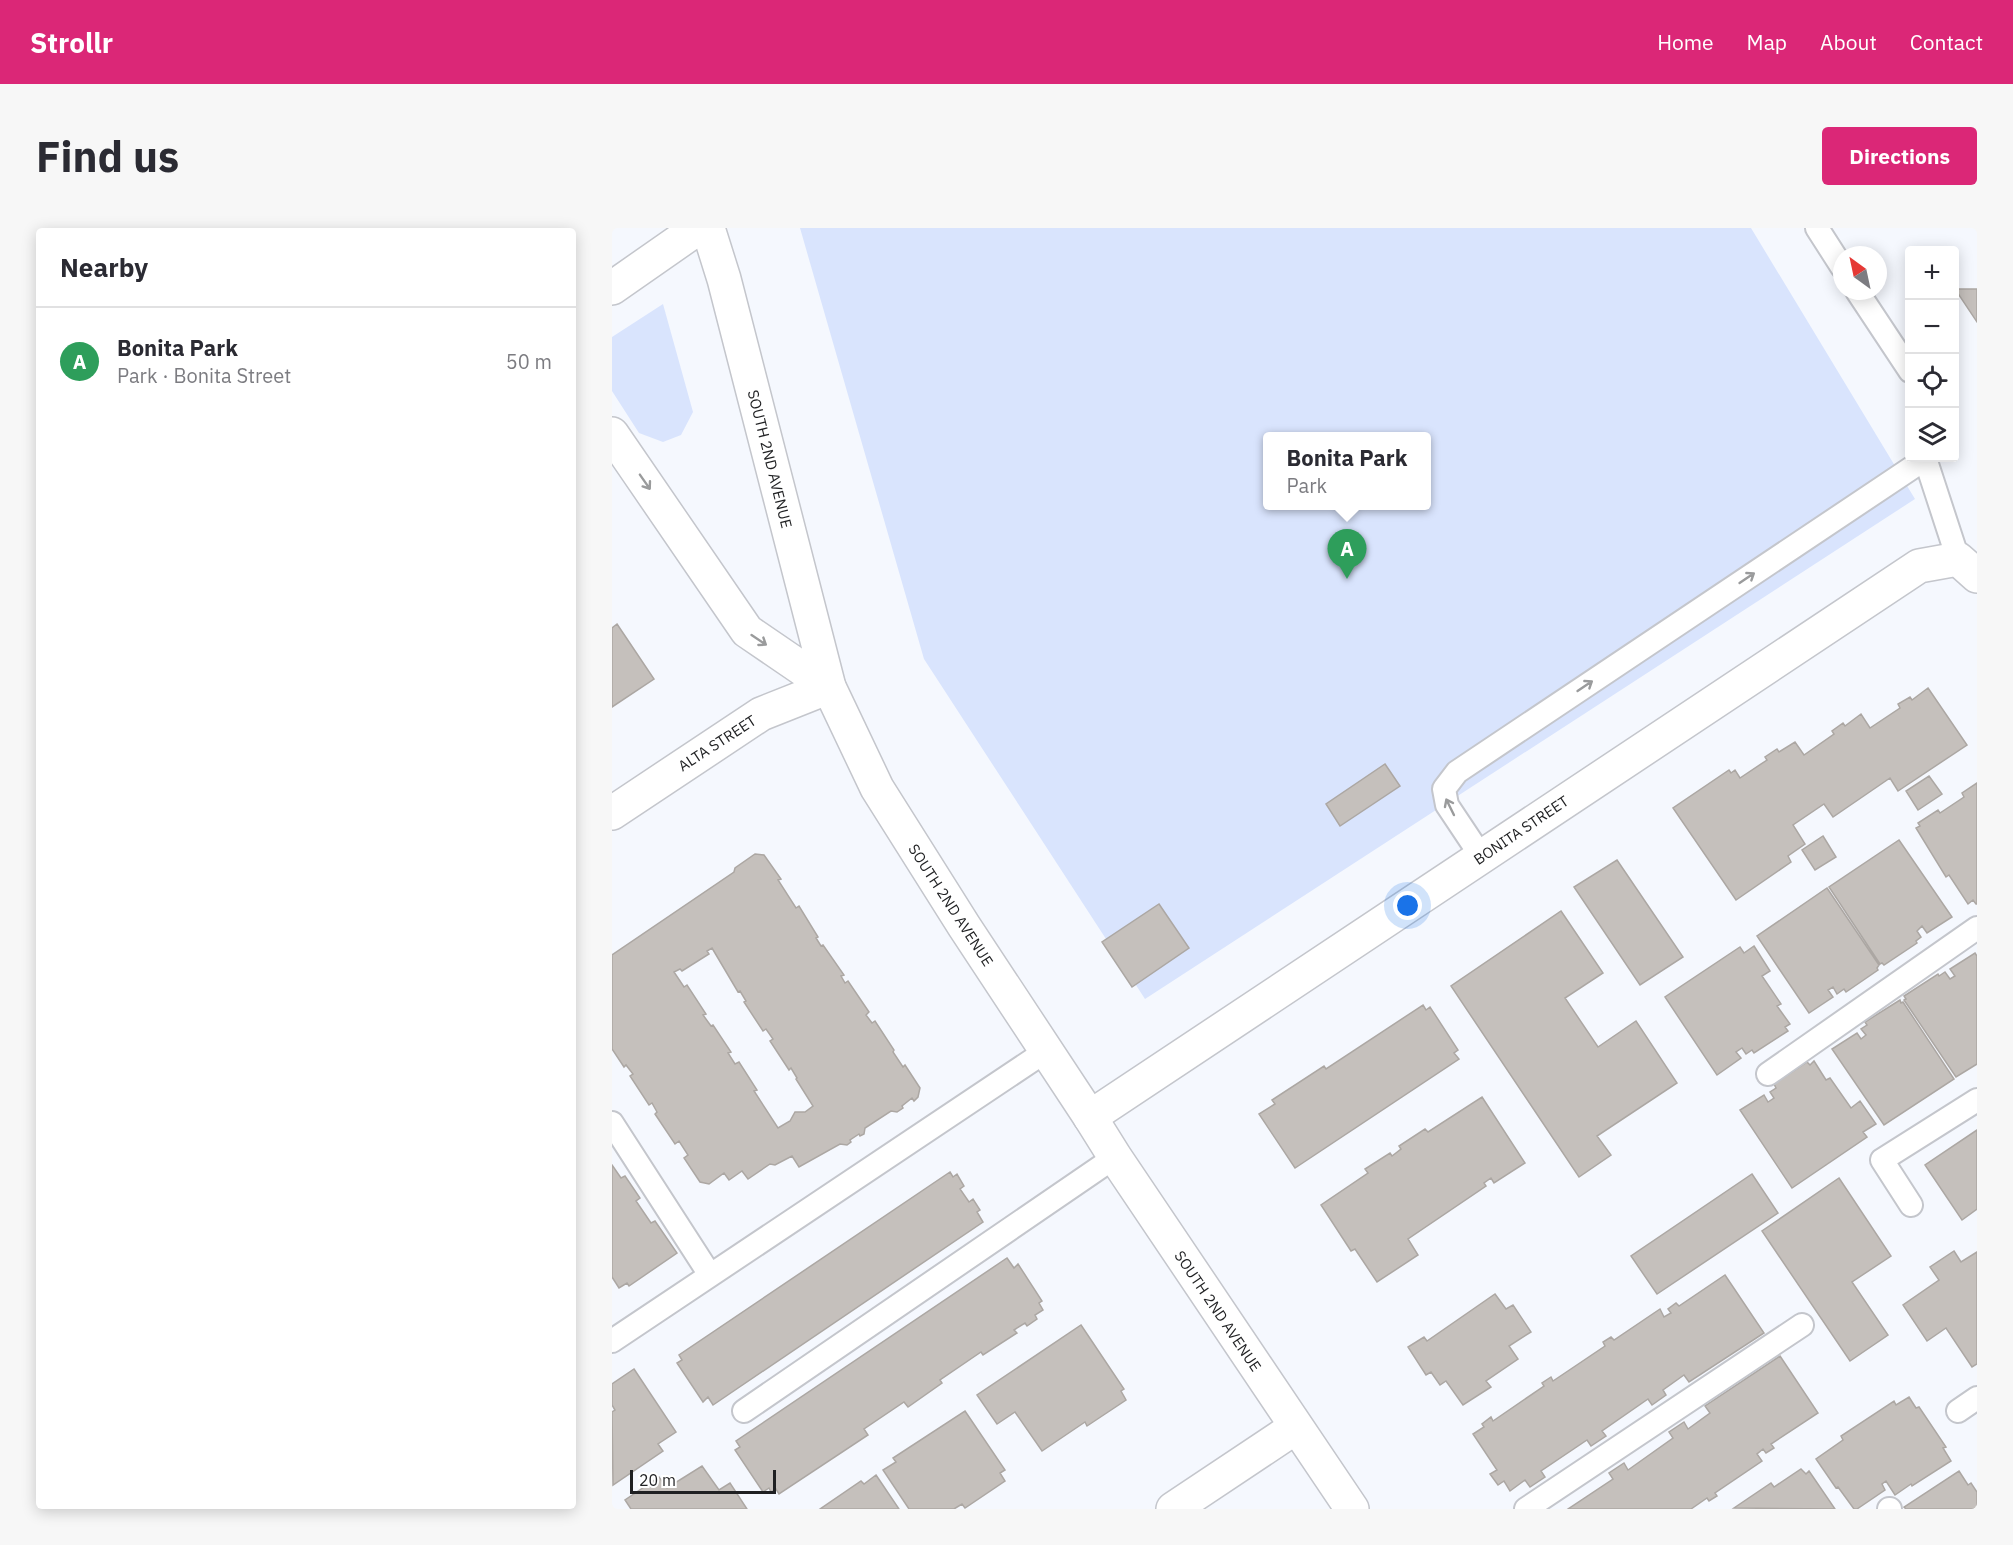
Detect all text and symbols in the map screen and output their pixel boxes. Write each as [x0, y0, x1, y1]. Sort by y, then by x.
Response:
text: Strollr [30, 24, 113, 61]
text: Home [1657, 28, 1714, 56]
text: Map [1747, 28, 1787, 56]
text: About [1820, 28, 1877, 56]
text: Contact [1910, 28, 1983, 56]
button: Directions [1822, 127, 1977, 185]
text: Find us [36, 129, 179, 184]
north arrow [1833, 246, 1887, 300]
map controls [1905, 246, 1959, 462]
button: + [1905, 246, 1959, 300]
text: Nearby [60, 250, 148, 284]
button: − [1905, 300, 1959, 354]
text: Bonita Park [117, 333, 238, 362]
text: A [73, 348, 86, 375]
text: 50 m [506, 348, 552, 375]
button: locate [1905, 354, 1959, 408]
text: Park · Bonita Street [117, 362, 291, 389]
street label: SOUTH 2ND AVENUE [744, 388, 796, 530]
button: layers [1905, 408, 1959, 462]
popup [1263, 432, 1431, 510]
text: Bonita Park [1287, 443, 1407, 472]
text: Park [1287, 472, 1327, 499]
one-way arrow [639, 474, 651, 490]
pin: A [1328, 530, 1366, 579]
one-way arrow [1739, 572, 1755, 584]
one-way arrow [750, 633, 767, 646]
one-way arrow [1577, 680, 1593, 692]
street label: ALTA STREET [674, 710, 760, 775]
street label: BONITA STREET [1470, 791, 1572, 869]
one-way arrow [1443, 798, 1455, 816]
street label: SOUTH 2ND AVENUE [904, 840, 998, 970]
your location [1393, 891, 1422, 920]
street label: SOUTH 2ND AVENUE [1170, 1247, 1266, 1375]
scale bar [630, 1467, 776, 1494]
text: 20 m [639, 1470, 676, 1490]

